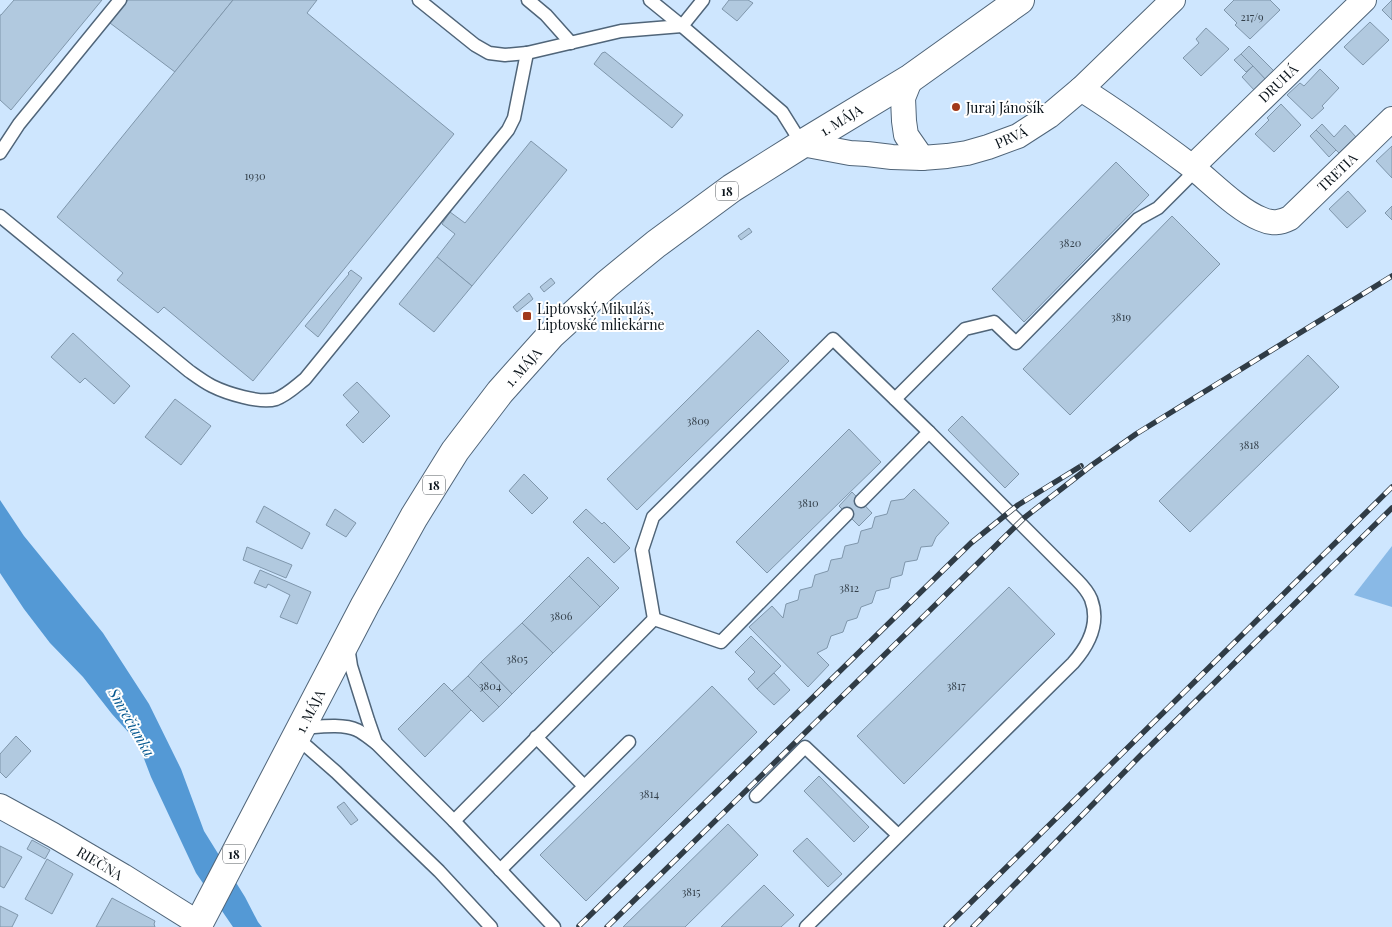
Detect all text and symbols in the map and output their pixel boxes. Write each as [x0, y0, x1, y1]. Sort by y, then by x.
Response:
house number: 217/9 [1240, 9, 1264, 24]
street label: DRUHÁ [1254, 59, 1302, 106]
place label: Juraj Jánošík [965, 98, 1045, 117]
street label: 1. MÁJA [816, 100, 866, 140]
marker: Juraj Jánošík [950, 101, 962, 113]
street label: PRVÁ [992, 121, 1030, 153]
street label: TRETIA [1313, 148, 1361, 196]
house number: 1930 [244, 168, 266, 183]
road number: 18 [716, 182, 738, 200]
house number: 3820 [1059, 235, 1082, 250]
place label: Liptovský Mikuláš, Liptovské mliekárne [537, 299, 665, 334]
house number: 3819 [1111, 309, 1132, 324]
marker: Liptovský Mikuláš, Liptovské mliekárne [521, 310, 533, 322]
street label: 1. MÁJA [500, 343, 546, 391]
house number: 3809 [687, 413, 710, 428]
house number: 3818 [1239, 437, 1260, 452]
road number: 18 [423, 476, 445, 494]
house number: 3810 [797, 495, 819, 510]
house number: 3812 [839, 580, 859, 595]
house number: 3806 [550, 608, 573, 623]
house number: 3805 [506, 651, 528, 666]
house number: 3804 [479, 678, 502, 693]
house number: 3817 [946, 678, 966, 693]
water label: Smrečianka [104, 683, 160, 760]
street label: 1. MÁJA [291, 686, 329, 736]
house number: 3814 [639, 786, 660, 801]
street label: RIEČNA [73, 842, 127, 884]
road number: 18 [223, 844, 245, 864]
house number: 3815 [681, 884, 701, 899]

